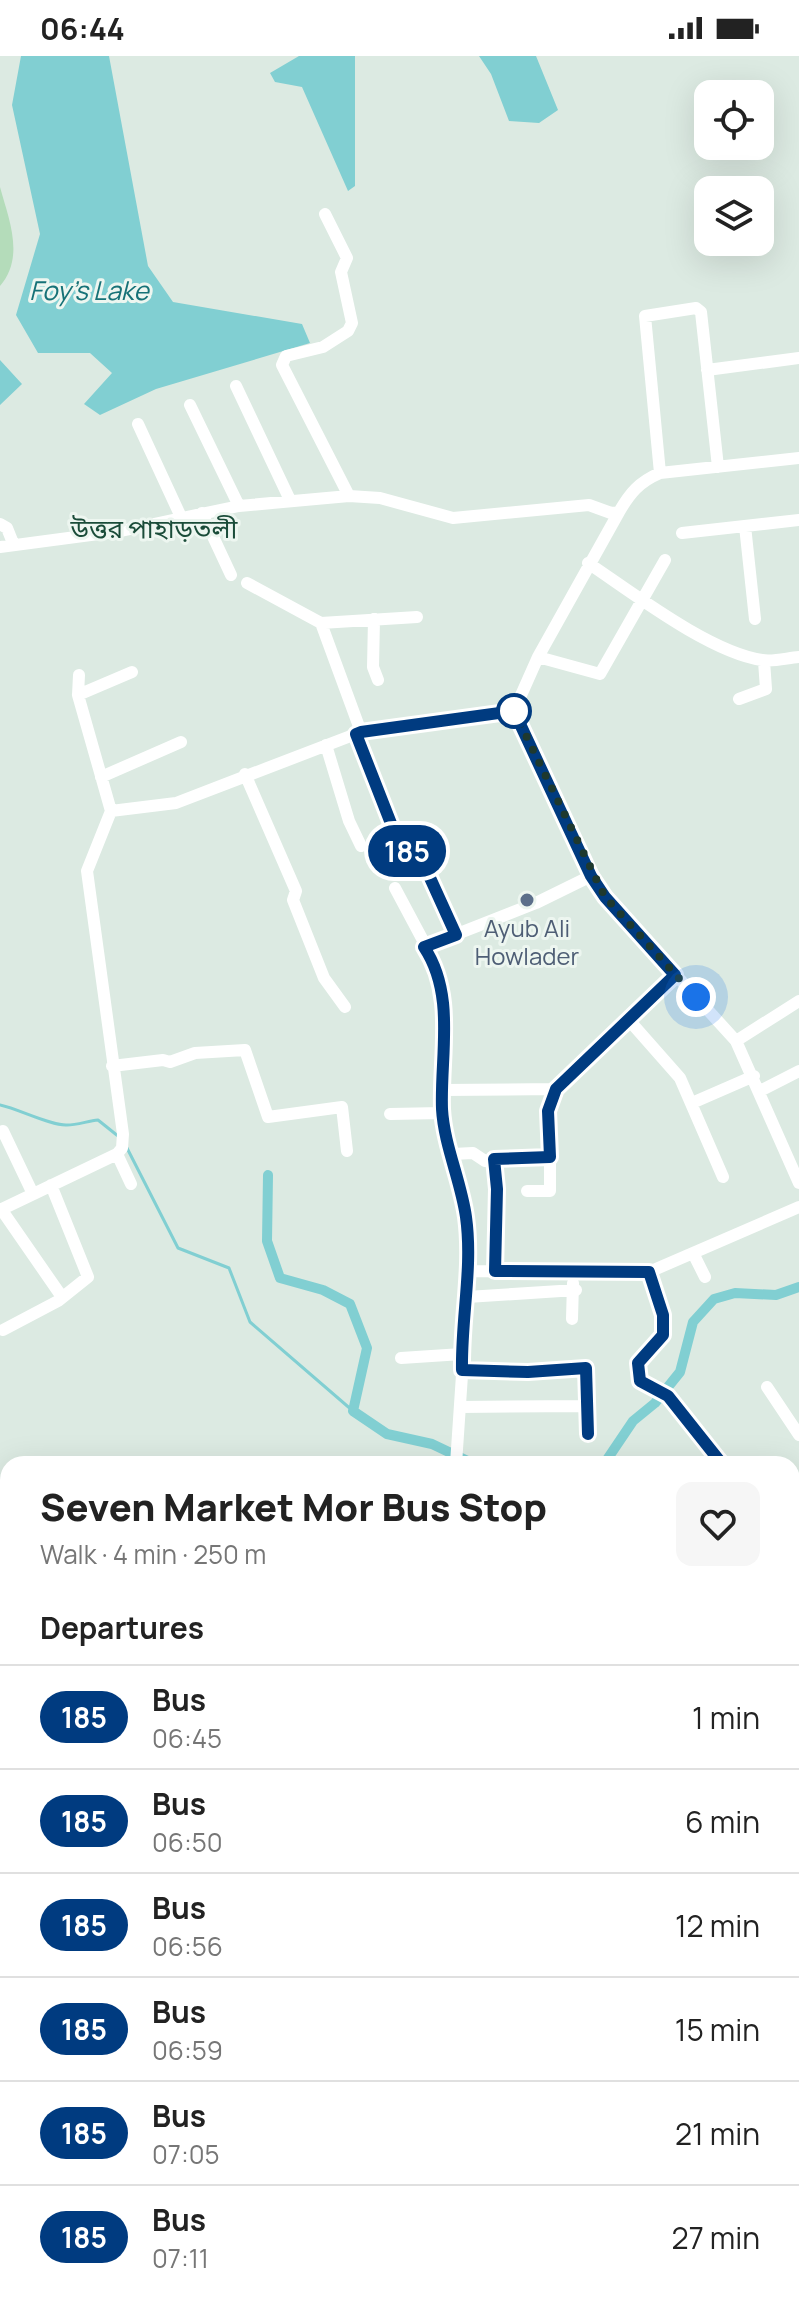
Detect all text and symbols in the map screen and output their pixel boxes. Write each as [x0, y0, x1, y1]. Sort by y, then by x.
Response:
text: 06:44 [40, 8, 125, 49]
map controls [694, 80, 774, 256]
button: locate [694, 80, 774, 160]
button: layers [694, 176, 774, 256]
water label: Foy's Lake [29, 272, 150, 308]
district label: উত্তর পাহাড়তলী [70, 510, 238, 546]
unlabelled marker [497, 694, 531, 728]
line badge: 185 [361, 825, 453, 877]
text: 185 [384, 832, 430, 870]
marker: Ayub Ali Howlader [518, 891, 536, 909]
place label: Ayub Ali Howlader [475, 911, 580, 972]
your location [676, 977, 716, 1017]
text: Seven Market Mor Bus Stop [40, 1480, 547, 1532]
button: heart [676, 1482, 760, 1566]
text: Walk · 4 min · 250 m [40, 1536, 266, 1572]
text: Departures [40, 1607, 204, 1648]
text: Bus [152, 1679, 206, 1720]
text: 1 min [692, 1697, 760, 1738]
text: 185 [61, 1698, 107, 1736]
text: 06:45 [152, 1720, 222, 1756]
text: Bus [152, 1783, 206, 1824]
text: 6 min [685, 1801, 760, 1842]
text: 185 [61, 1802, 107, 1840]
text: 06:50 [152, 1824, 223, 1860]
text: Bus [152, 1887, 206, 1928]
text: 12 min [675, 1905, 760, 1946]
text: 185 [61, 1906, 107, 1944]
text: 06:56 [152, 1928, 223, 1964]
text: Bus [152, 1991, 206, 2032]
text: 15 min [675, 2009, 760, 2050]
text: 185 [61, 2010, 107, 2048]
text: 06:59 [152, 2032, 223, 2068]
text: Bus [152, 2095, 206, 2136]
text: 21 min [675, 2113, 760, 2154]
text: 185 [61, 2114, 107, 2152]
text: 07:05 [152, 2136, 220, 2172]
text: Bus [152, 2199, 206, 2240]
text: 27 min [672, 2217, 760, 2258]
text: 185 [61, 2218, 107, 2256]
text: 07:11 [152, 2240, 209, 2276]

